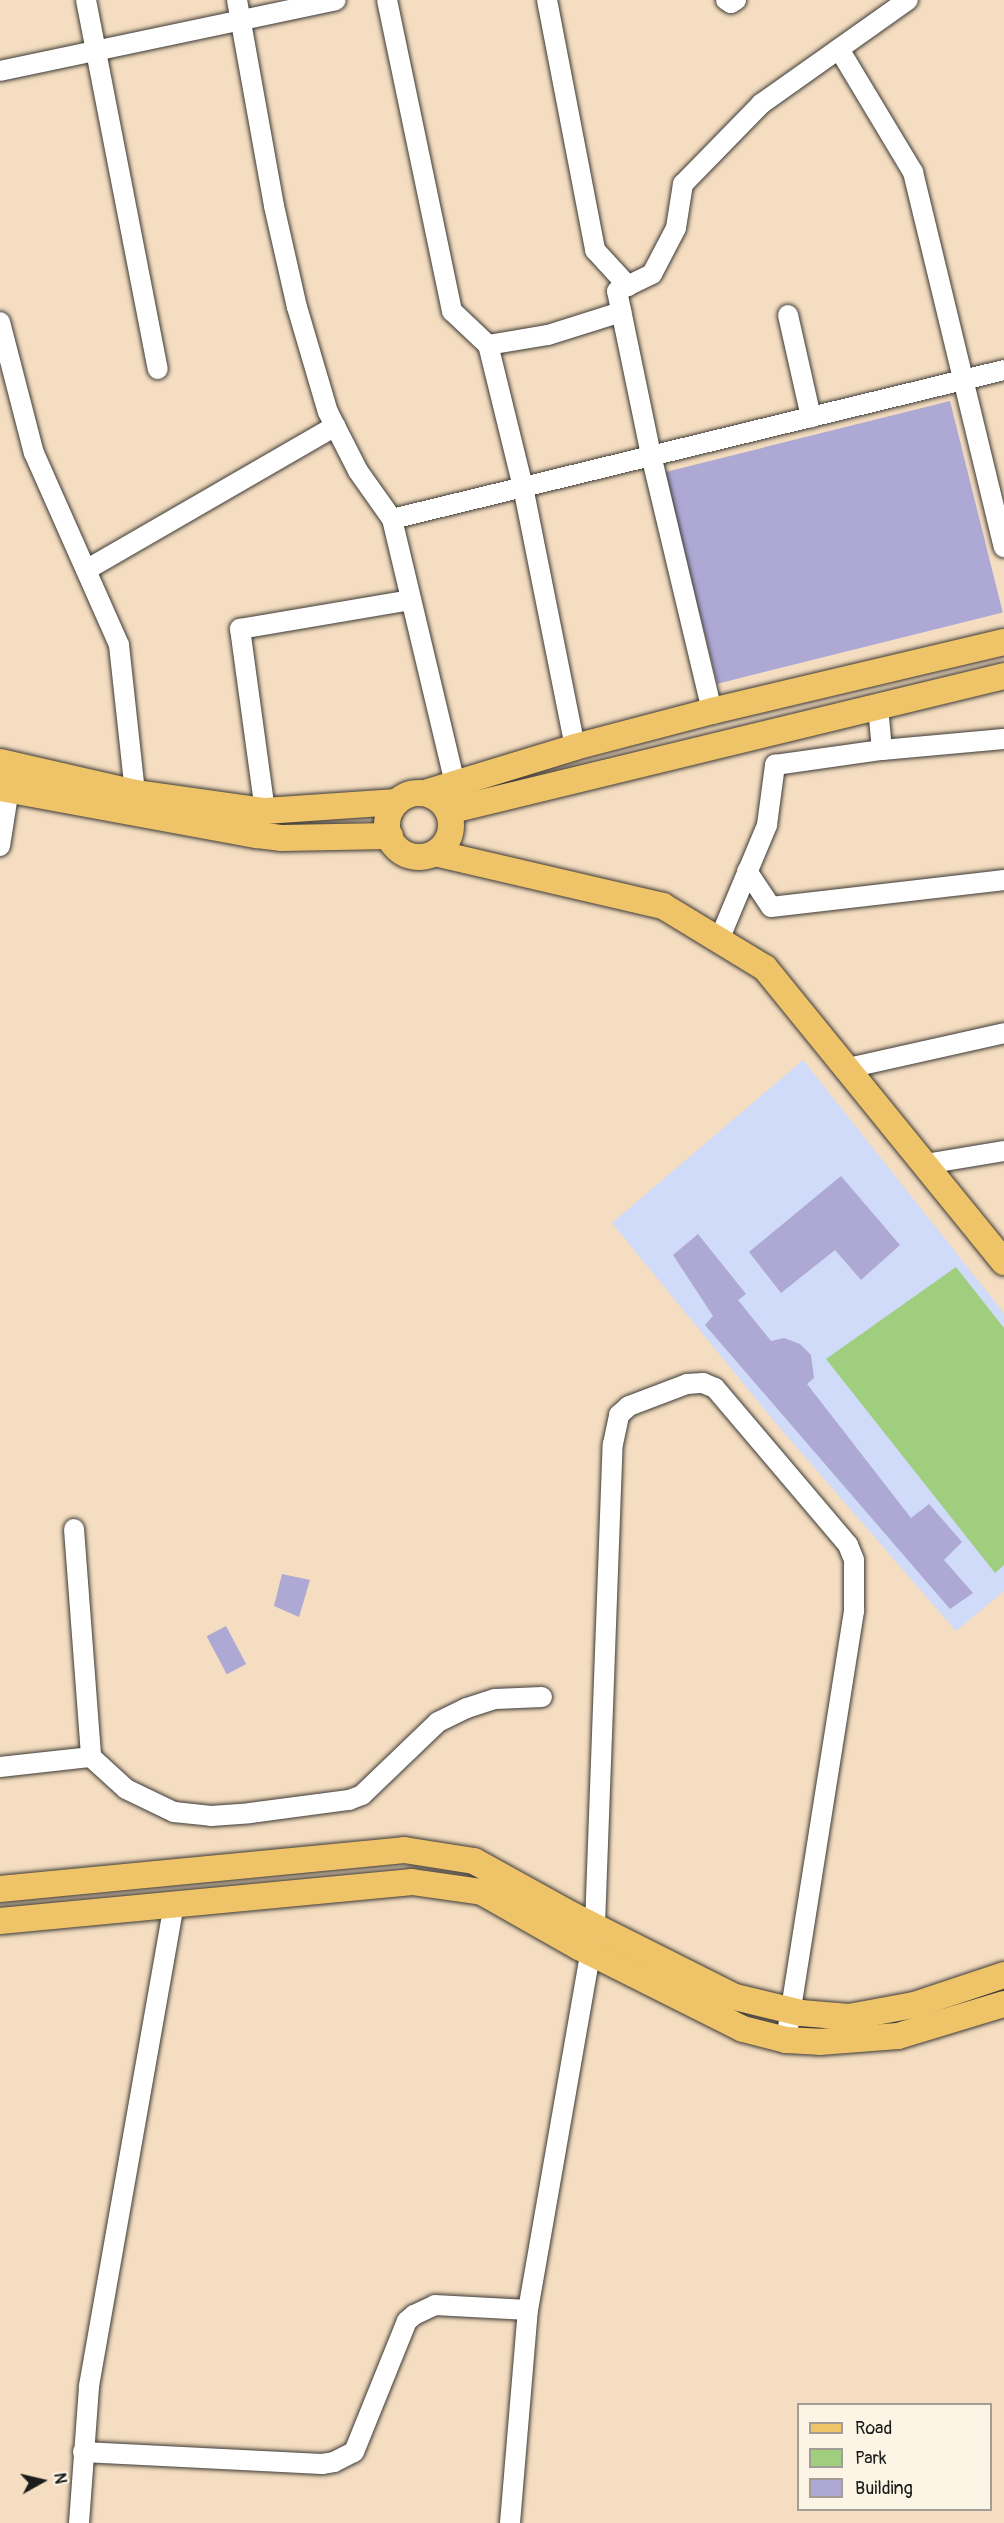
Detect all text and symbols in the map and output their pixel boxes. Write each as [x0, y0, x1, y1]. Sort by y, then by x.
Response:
legend [797, 2403, 992, 2511]
text: Road [855, 2417, 892, 2440]
text: Park [855, 2447, 887, 2470]
north arrow [12, 2451, 72, 2511]
text: N [49, 2472, 70, 2485]
text: Building [855, 2477, 913, 2500]

